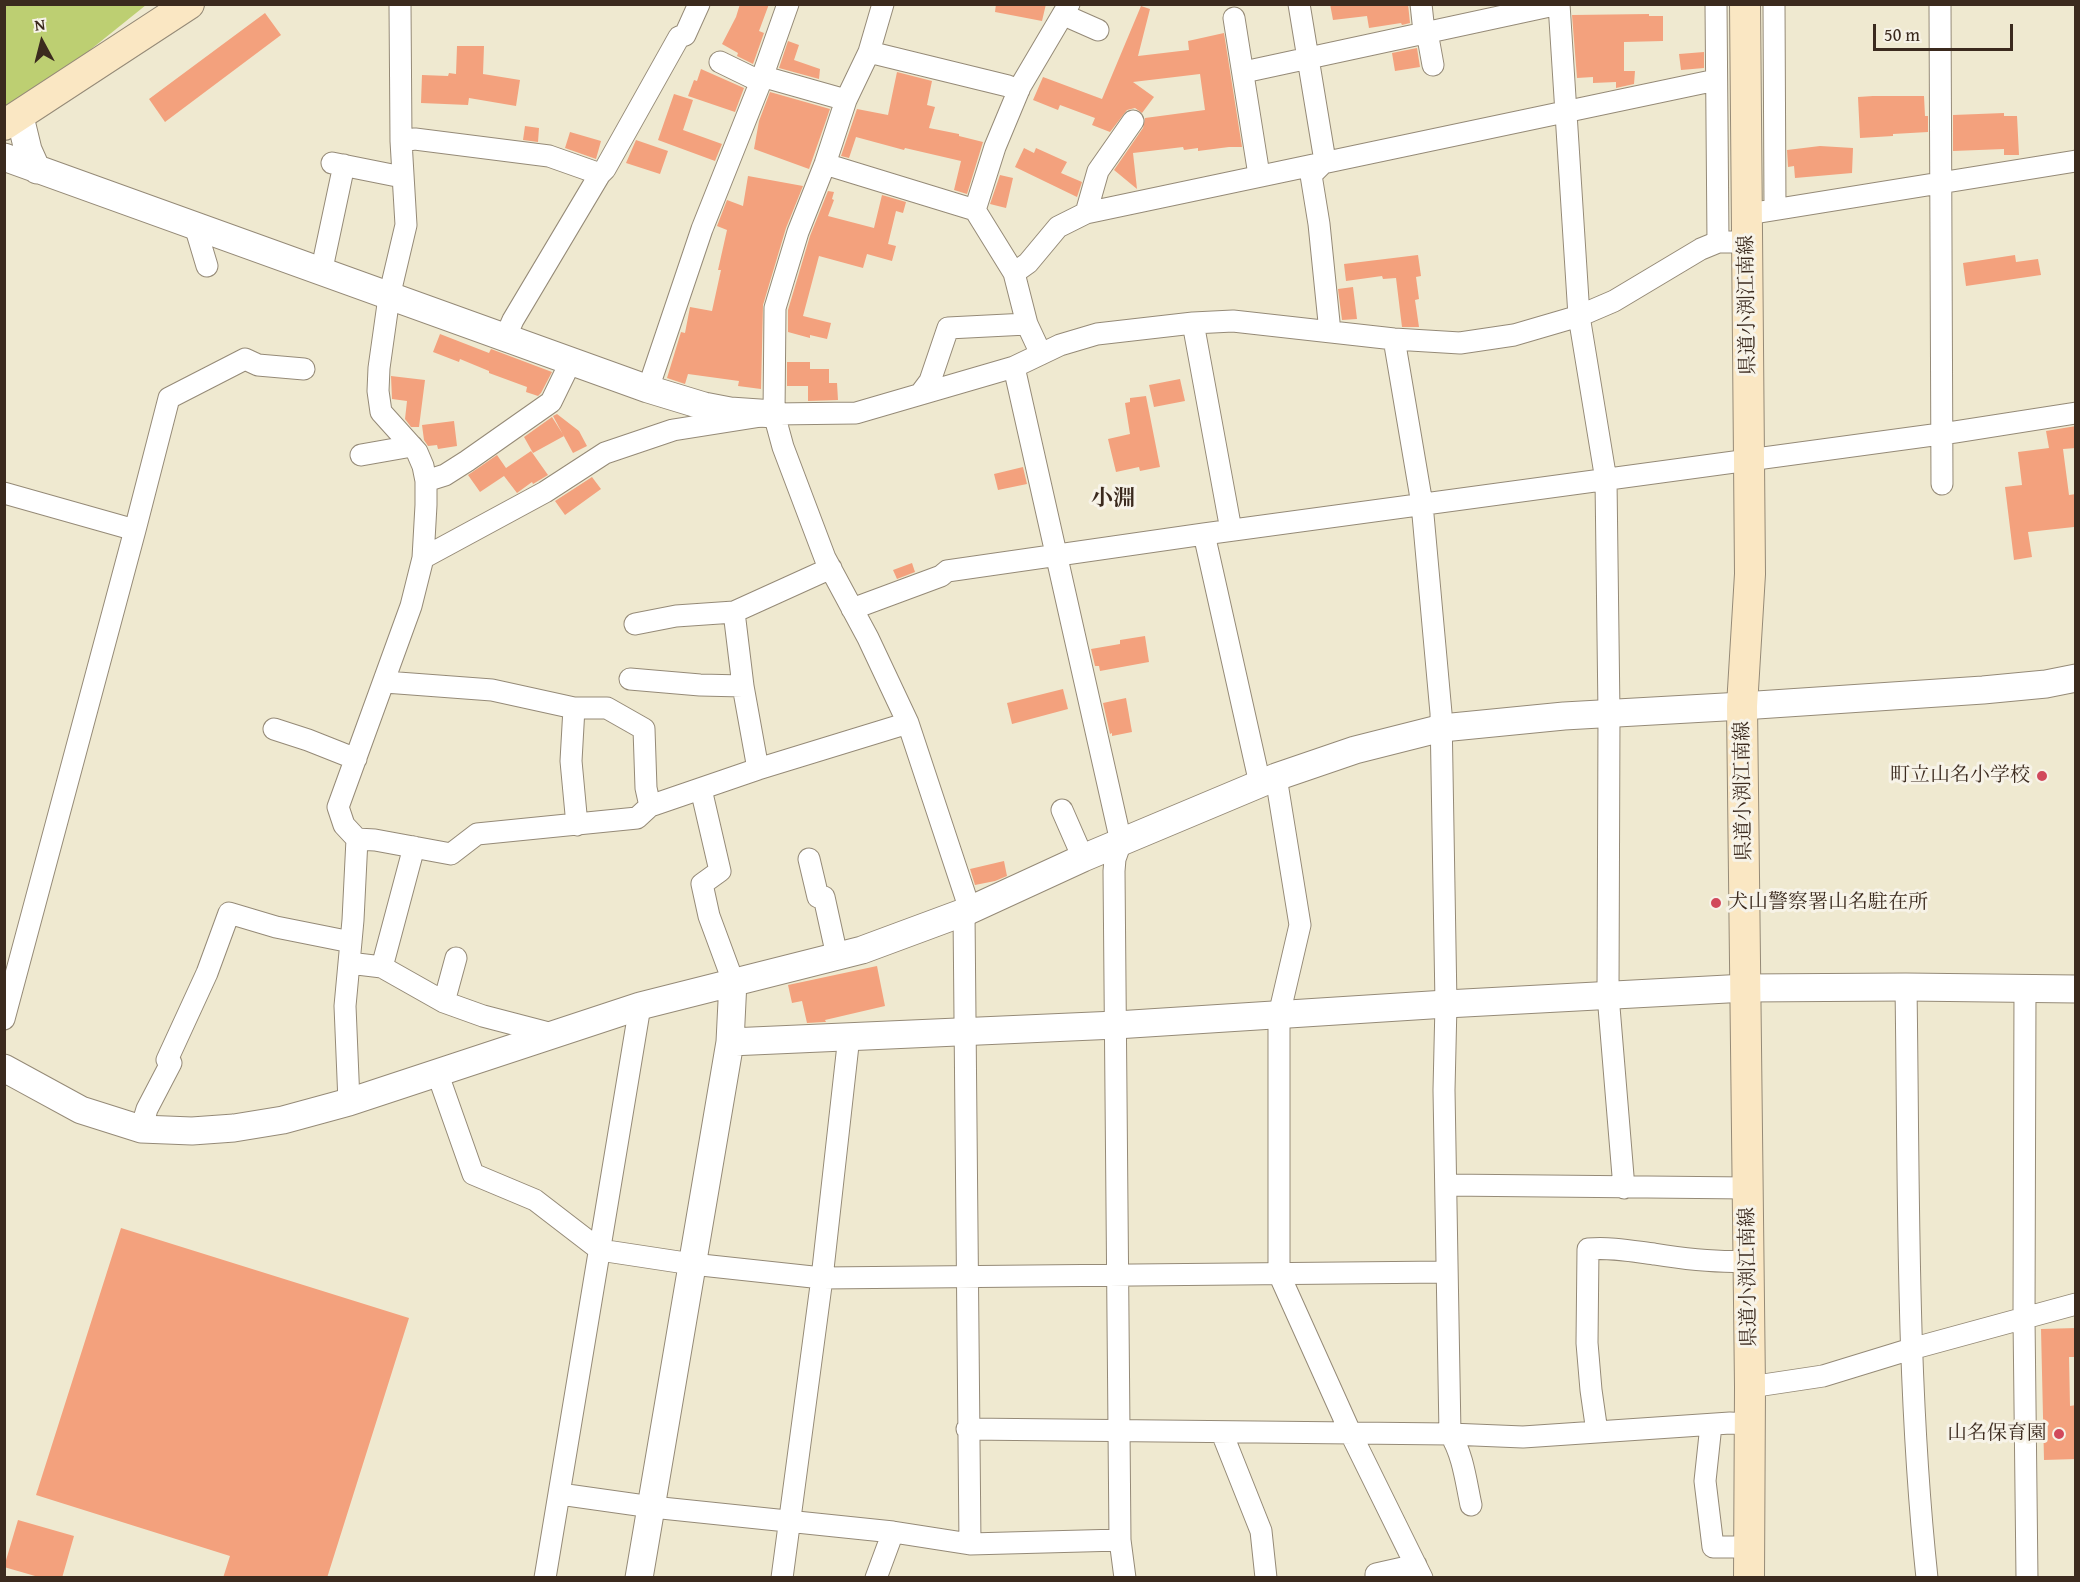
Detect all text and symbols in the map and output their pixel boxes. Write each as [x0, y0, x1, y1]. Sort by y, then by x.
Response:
north arrow [12, 12, 72, 72]
text: N [33, 12, 47, 37]
scale bar [1876, 12, 2016, 50]
text: 50 m [1884, 21, 1920, 48]
street label: 県道小渕江南線 [1735, 235, 1761, 375]
district label: 小淵 [1091, 486, 1135, 512]
street label: 県道小渕江南線 [1731, 721, 1757, 861]
place label: 町立山名小学校 [1890, 764, 2030, 788]
marker: 町立山名小学校 [2035, 769, 2049, 783]
place label: 犬山警察署山名駐在所 [1728, 891, 1928, 915]
marker: 犬山警察署山名駐在所 [1709, 896, 1723, 910]
street label: 県道小渕江南線 [1736, 1207, 1762, 1347]
place label: 山名保育園 [1947, 1422, 2047, 1446]
marker: 山名保育園 [2052, 1427, 2066, 1441]

